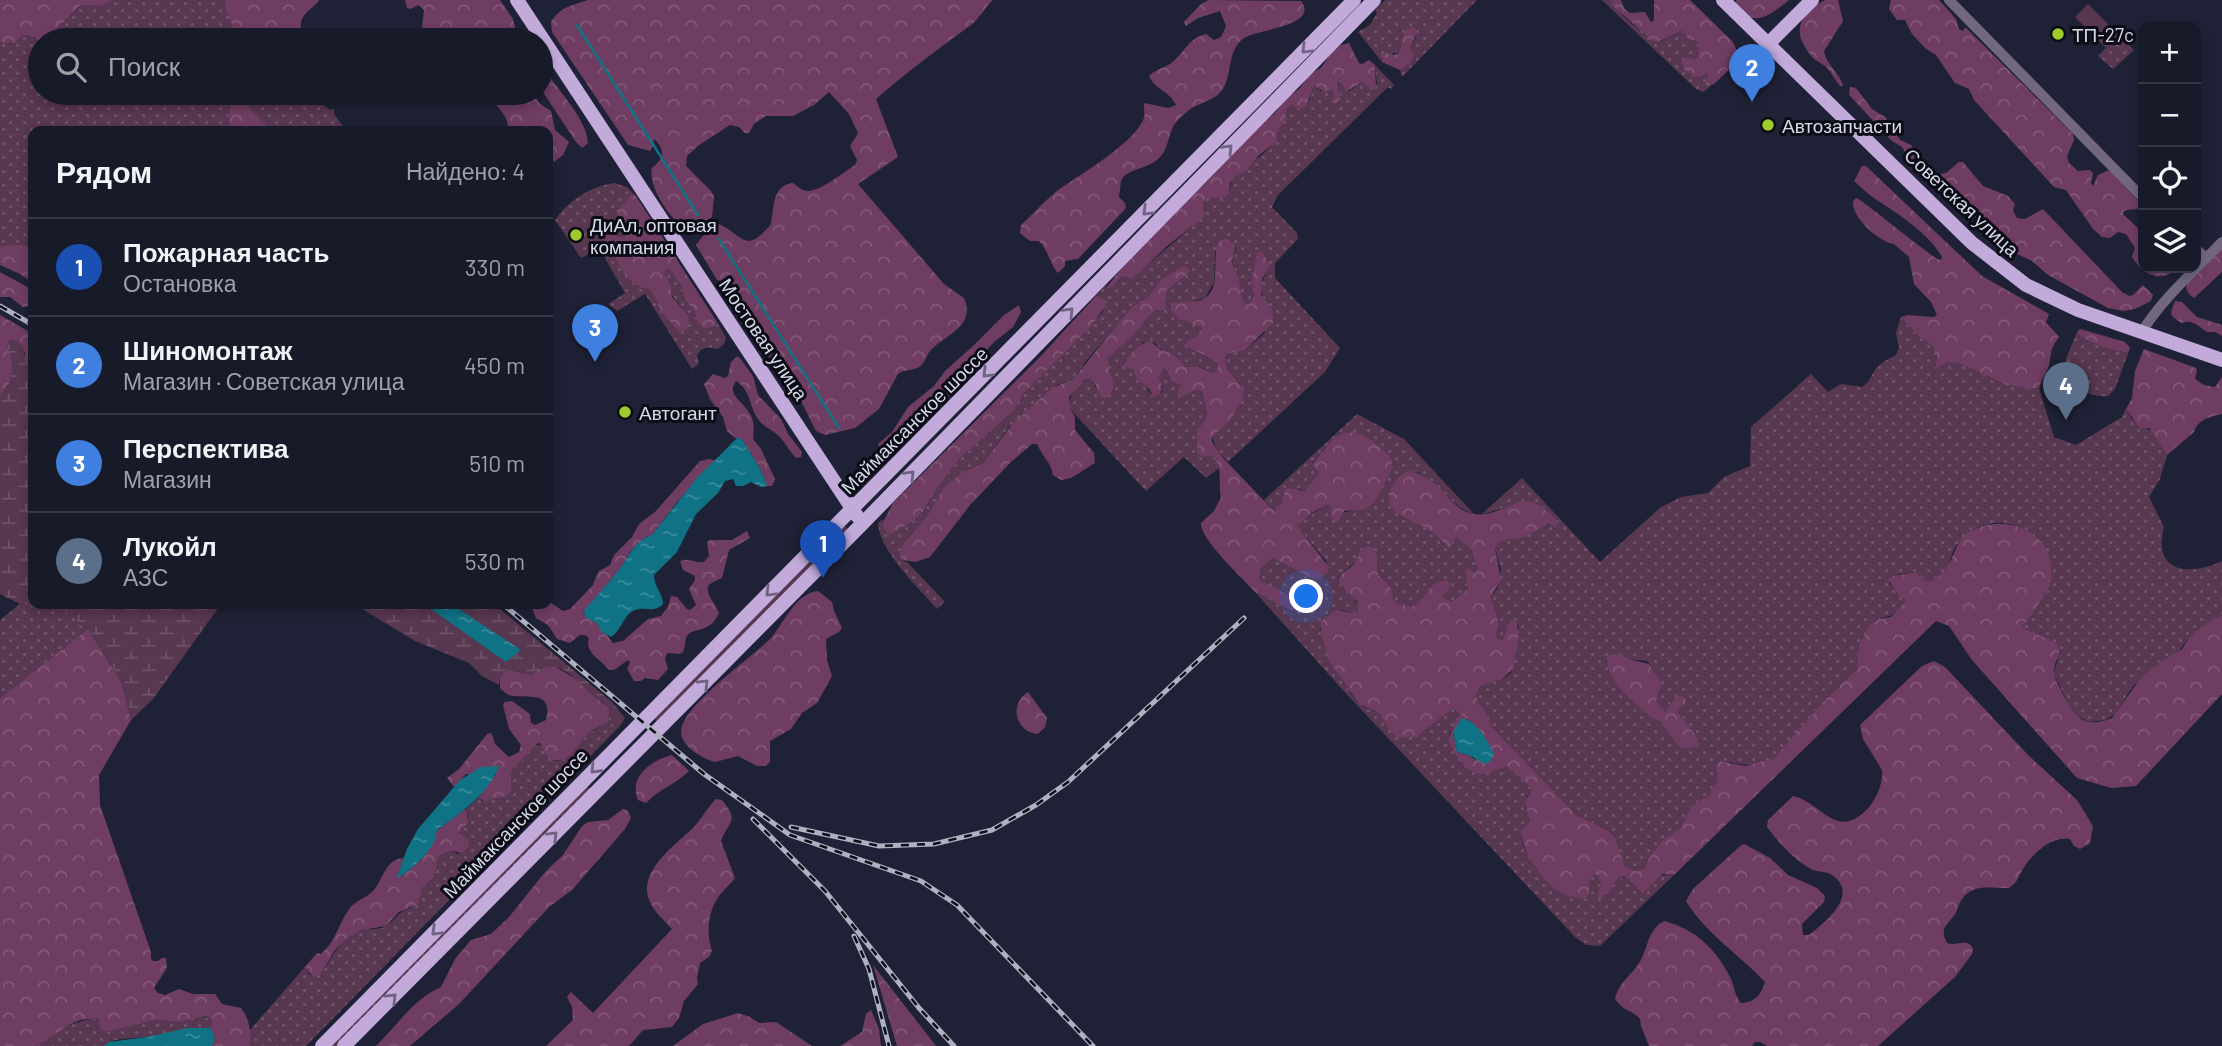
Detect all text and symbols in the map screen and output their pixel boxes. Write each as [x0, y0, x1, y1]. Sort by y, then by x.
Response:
map controls [2138, 21, 2201, 273]
button: + [2138, 21, 2201, 84]
place label: ТП-27c [2072, 23, 2134, 46]
marker: ТП-27c [2050, 26, 2066, 42]
search box [28, 28, 553, 105]
one-way arrow [1302, 41, 1315, 54]
pin: 2 [1729, 44, 1775, 102]
icon: search [52, 48, 90, 86]
text: Поиск [108, 50, 180, 81]
button: − [2138, 84, 2201, 147]
place label: Автозапчасти [1782, 114, 1902, 137]
marker: Автозапчасти [1760, 117, 1776, 133]
street label: Советская улица [1900, 143, 2024, 261]
one-way arrow [1220, 144, 1233, 157]
button: locate [2138, 147, 2201, 210]
text: Рядом [56, 153, 152, 189]
text: Найдено: 4 [406, 157, 525, 185]
one-way arrow [1142, 203, 1155, 216]
button: layers [2138, 210, 2201, 273]
place label: ДиАл, оптовая компания [590, 213, 717, 258]
marker: ДиАл, оптовая компания [568, 227, 584, 243]
text: Пожарная часть [123, 236, 330, 267]
text: 1 [75, 253, 83, 281]
text: 330 m [465, 253, 525, 281]
text: Остановка [123, 269, 237, 297]
street label: Мостовая улица [715, 274, 813, 405]
pin: 3 [572, 304, 618, 362]
one-way arrow [1061, 307, 1074, 320]
text: Шиномонтаж [123, 334, 292, 365]
street label: Маймаксанское шоссе [836, 342, 992, 498]
text: 2 [73, 351, 85, 379]
text: 450 m [464, 351, 525, 379]
pin: 4 [2043, 362, 2089, 420]
one-way arrow [983, 365, 995, 377]
text: Магазин · Советская улица [123, 367, 405, 395]
place label: Автогант [639, 401, 717, 424]
marker: Автогант [617, 404, 633, 420]
text: Перспектива [123, 432, 288, 463]
text: 3 [73, 449, 85, 477]
text: 510 m [469, 449, 525, 477]
text: Магазин [123, 465, 212, 493]
one-way arrow [902, 470, 915, 483]
pin: 1 [800, 520, 846, 578]
text: Лукойл [123, 530, 217, 561]
text: 4 [72, 547, 86, 575]
text: 530 m [465, 547, 525, 575]
text: АЗС [123, 563, 168, 591]
your location [1289, 579, 1323, 613]
one-way arrow [765, 584, 778, 597]
one-way arrow [696, 679, 709, 692]
street label: Маймаксанское шоссе [438, 744, 592, 902]
one-way arrow [591, 760, 604, 773]
one-way arrow [545, 832, 558, 845]
one-way arrow [431, 923, 444, 936]
one-way arrow [384, 993, 397, 1006]

